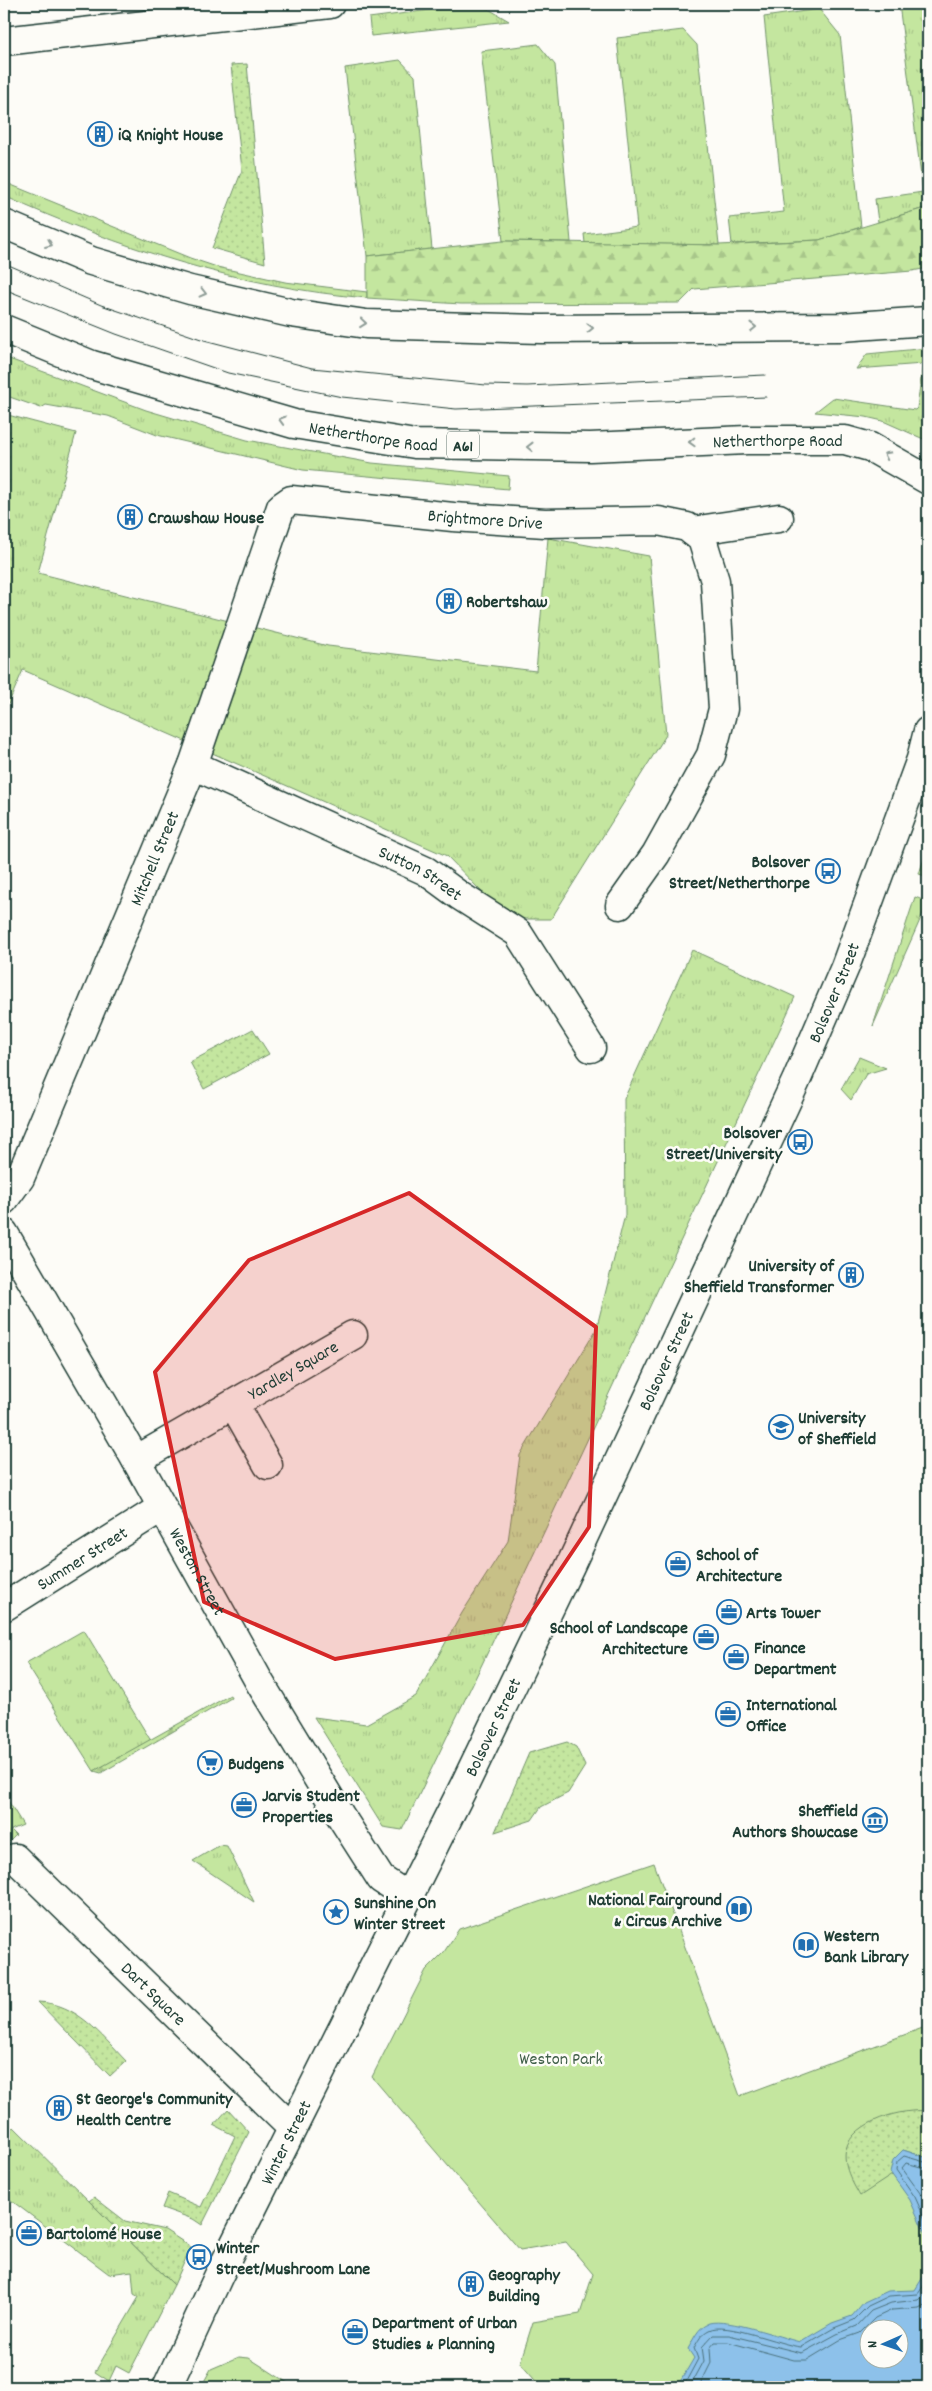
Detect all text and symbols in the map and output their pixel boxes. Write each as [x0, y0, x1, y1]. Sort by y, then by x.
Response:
building icon: iQ Knight House [87, 121, 113, 147]
place label: iQ Knight House [118, 124, 223, 149]
one-way arrow [44, 238, 52, 248]
one-way arrow [199, 287, 208, 298]
one-way arrow [359, 317, 367, 328]
one-way arrow [749, 322, 757, 332]
one-way arrow [586, 323, 594, 333]
one-way arrow [278, 416, 287, 426]
street label: Netherthorpe Road [307, 417, 438, 459]
street label: Netherthorpe Road [712, 430, 843, 457]
road number: A61 [447, 432, 479, 458]
one-way arrow [688, 437, 696, 447]
one-way arrow [525, 442, 533, 452]
one-way arrow [883, 451, 892, 461]
building icon: Crawshaw House [117, 504, 143, 530]
street label: Brightmore Drive [426, 504, 543, 538]
place label: Crawshaw House [148, 507, 264, 532]
building icon: Robertshaw [436, 588, 462, 614]
place label: Robertshaw [466, 591, 548, 616]
street label: Mitchell Street [125, 808, 187, 910]
street label: Sutton Street [374, 841, 467, 909]
place label: Bolsover Street/Netherthorpe [669, 851, 810, 897]
bus stop icon: Bolsover Street/Netherthorpe [815, 858, 841, 884]
street label: Bolsover Street [804, 939, 868, 1047]
place label: Bolsover Street/University [666, 1122, 783, 1168]
bus stop icon: Bolsover Street/University [787, 1129, 813, 1155]
place label: University of Sheffield Transformer [684, 1255, 836, 1301]
building icon: University of Sheffield Transformer [838, 1262, 864, 1288]
street label: Bolsover Street [634, 1308, 702, 1415]
street label: Yardley Square [244, 1336, 344, 1408]
place label: University of Sheffield [798, 1407, 876, 1453]
school or university icon: University of Sheffield [768, 1414, 794, 1440]
street label: Summer Street [33, 1522, 134, 1598]
street label: Weston Street [161, 1524, 230, 1621]
place label: School of Architecture [696, 1544, 782, 1590]
office icon: School of Architecture [665, 1551, 691, 1577]
office icon: Arts Tower [716, 1599, 742, 1625]
place label: Arts Tower [746, 1602, 821, 1627]
place label: School of Landscape Architecture [550, 1617, 688, 1663]
office icon: School of Landscape Architecture [693, 1624, 719, 1650]
place label: Finance Department [754, 1637, 837, 1683]
office icon: Finance Department [723, 1644, 749, 1670]
street label: Bolsover Street [460, 1674, 529, 1781]
place label: International Office [746, 1694, 838, 1740]
office icon: International Office [715, 1701, 741, 1727]
supermarket icon: Budgens [197, 1750, 223, 1776]
place label: Budgens [228, 1753, 285, 1778]
place label: Jarvis Student Properties [262, 1785, 360, 1831]
office icon: Jarvis Student Properties [231, 1792, 257, 1818]
place label: Sheffield Authors Showcase [732, 1800, 858, 1846]
museum icon: Sheffield Authors Showcase [862, 1807, 888, 1833]
place label: National Fairground & Circus Archive [588, 1889, 722, 1935]
place label: Sunshine On Winter Street [354, 1892, 445, 1938]
library icon: National Fairground & Circus Archive [726, 1896, 752, 1922]
place icon: Sunshine On Winter Street [323, 1899, 349, 1925]
place label: Western Bank Library [824, 1925, 909, 1971]
library icon: Western Bank Library [793, 1932, 819, 1958]
street label: Dart Square [114, 1958, 190, 2033]
park label: Weston Park [519, 2048, 603, 2073]
place label: St George's Community Health Centre [76, 2088, 233, 2134]
building icon: St George's Community Health Centre [46, 2095, 72, 2121]
street label: Winter Street [256, 2097, 320, 2190]
office icon: Bartolomé House [16, 2220, 42, 2246]
place label: Bartolomé House [46, 2223, 161, 2248]
place label: Winter Street/Mushroom Lane [216, 2237, 370, 2283]
bus stop icon: Winter Street/Mushroom Lane [186, 2244, 212, 2270]
place label: Geography Building [488, 2264, 561, 2310]
building icon: Geography Building [458, 2271, 484, 2297]
place label: Department of Urban Studies & Planning [372, 2312, 517, 2358]
north arrow [860, 2318, 910, 2368]
office icon: Department of Urban Studies & Planning [342, 2319, 368, 2345]
text: N [863, 2340, 883, 2348]

